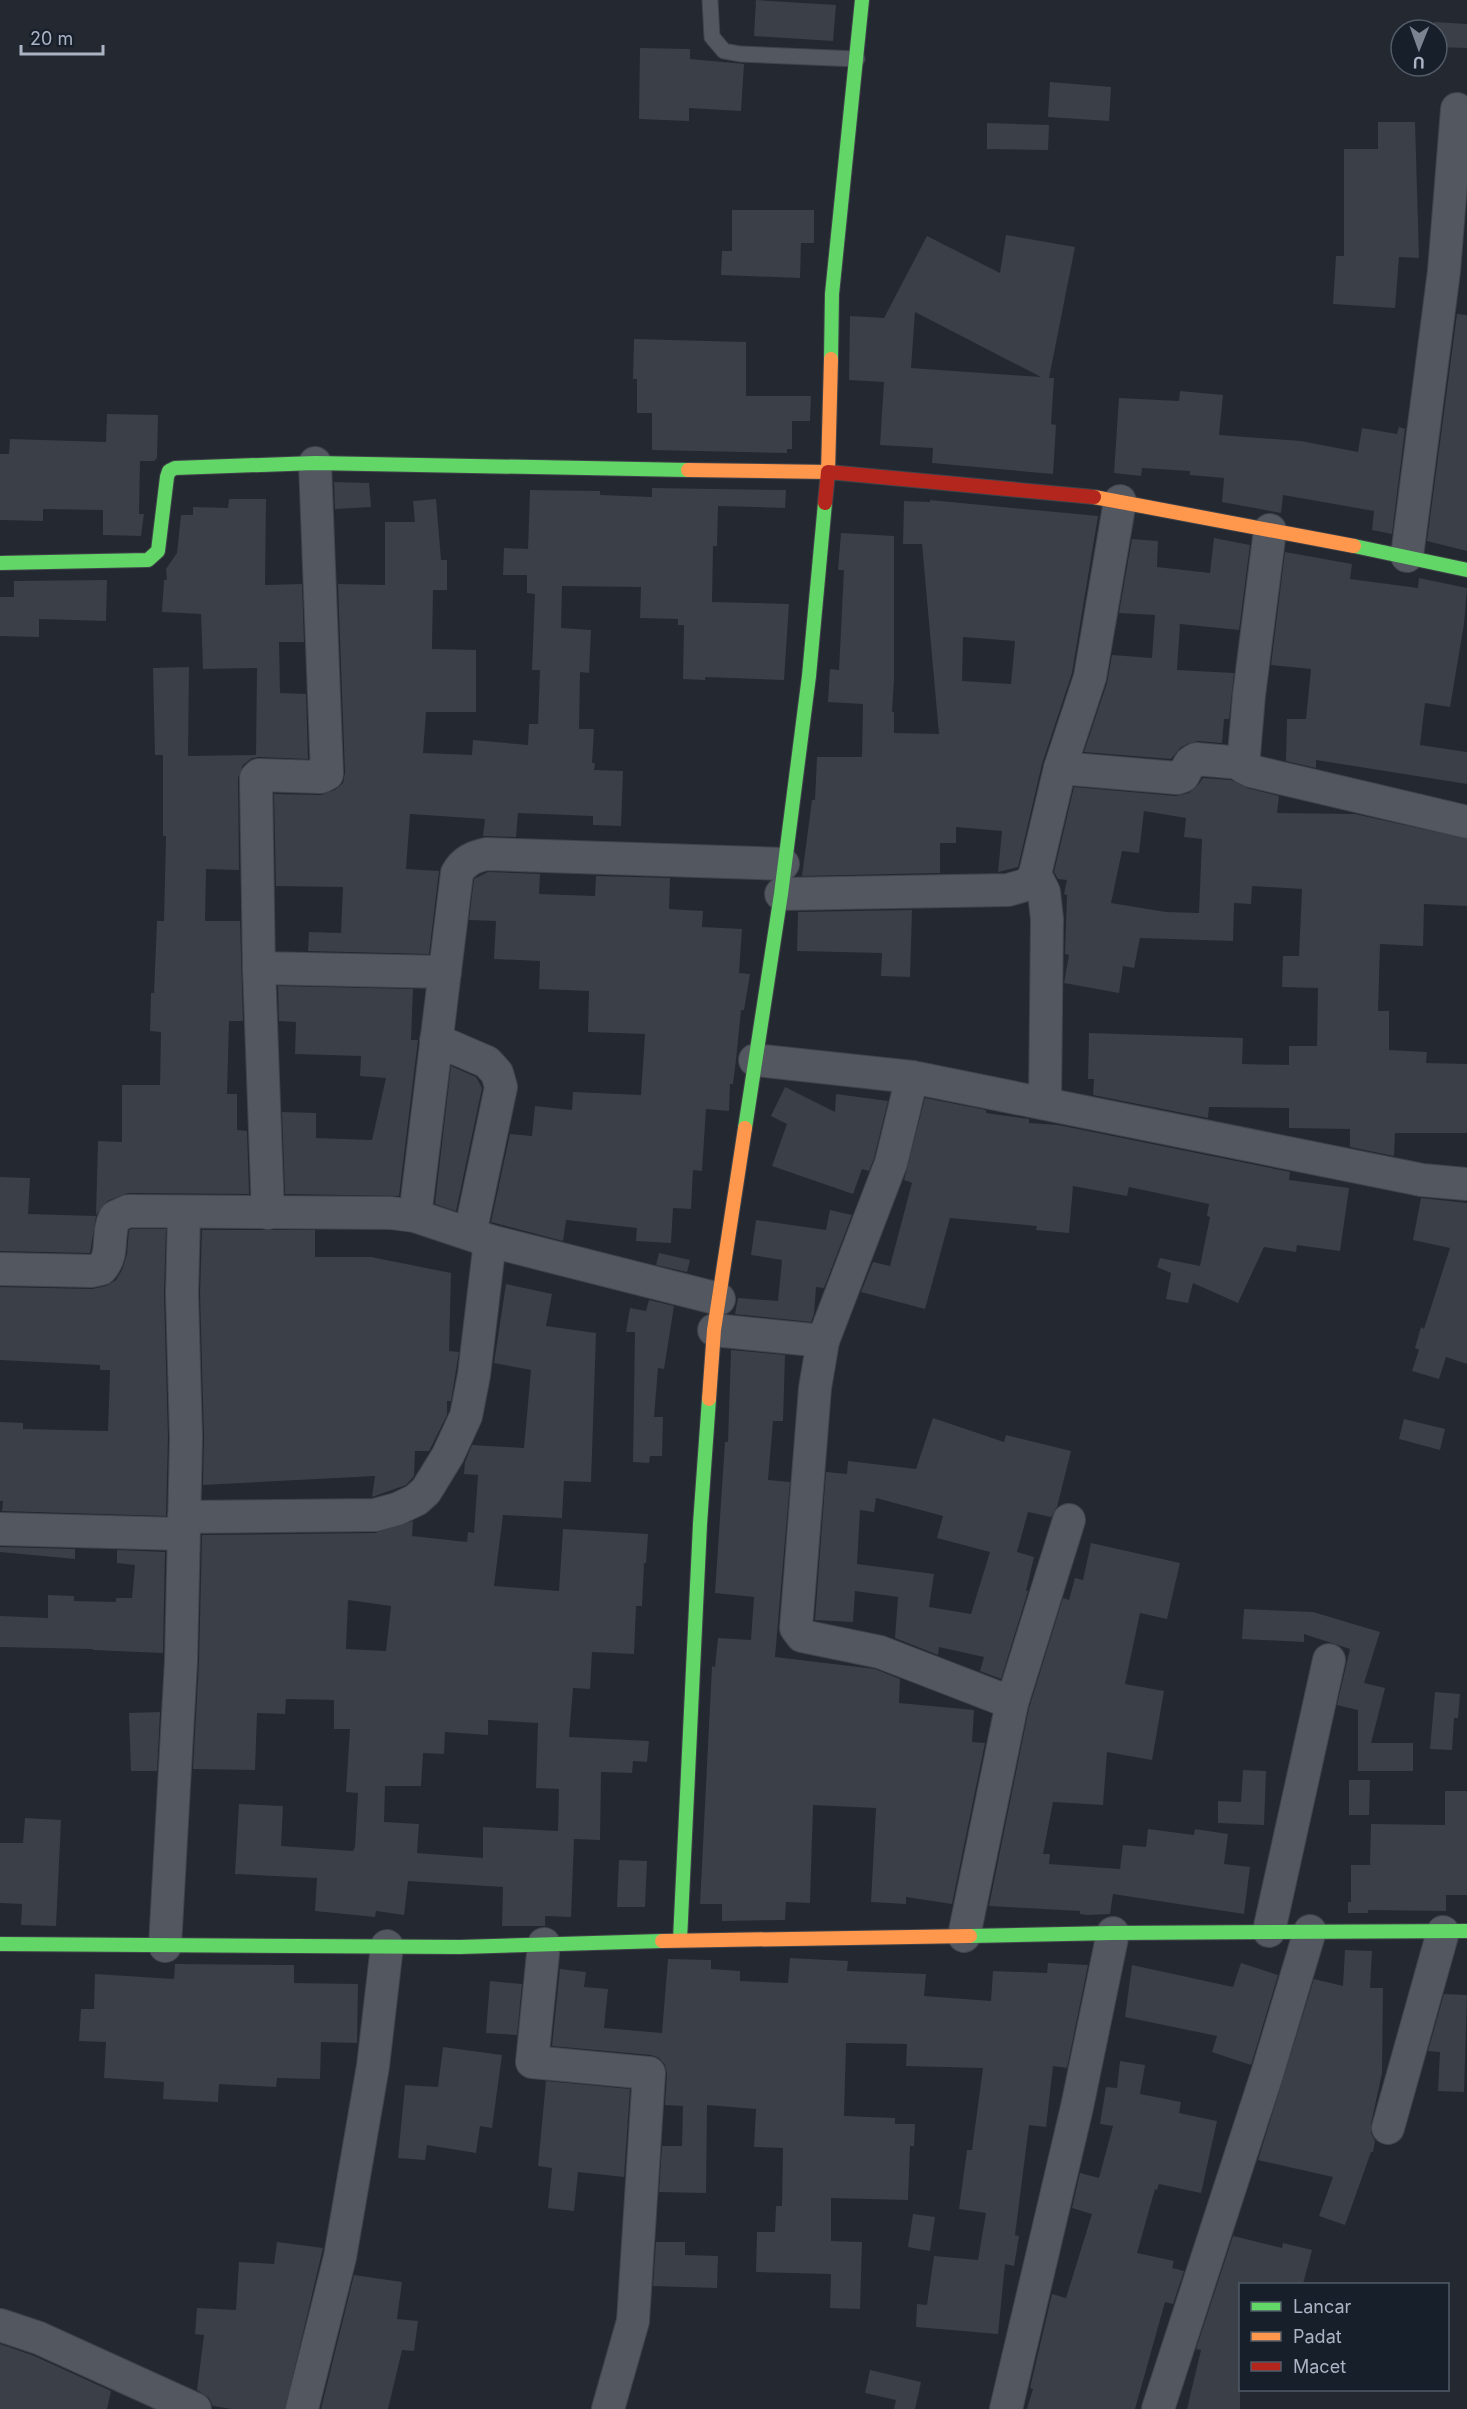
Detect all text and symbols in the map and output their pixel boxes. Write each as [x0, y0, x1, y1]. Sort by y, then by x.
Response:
scale bar [21, 18, 104, 56]
north arrow [1389, 18, 1449, 78]
text: 20 m [30, 28, 73, 49]
text: U [1413, 53, 1425, 73]
legend [1239, 2283, 1449, 2391]
text: Lancar [1293, 2296, 1351, 2317]
text: Padat [1293, 2326, 1342, 2347]
text: Macet [1293, 2356, 1346, 2377]

